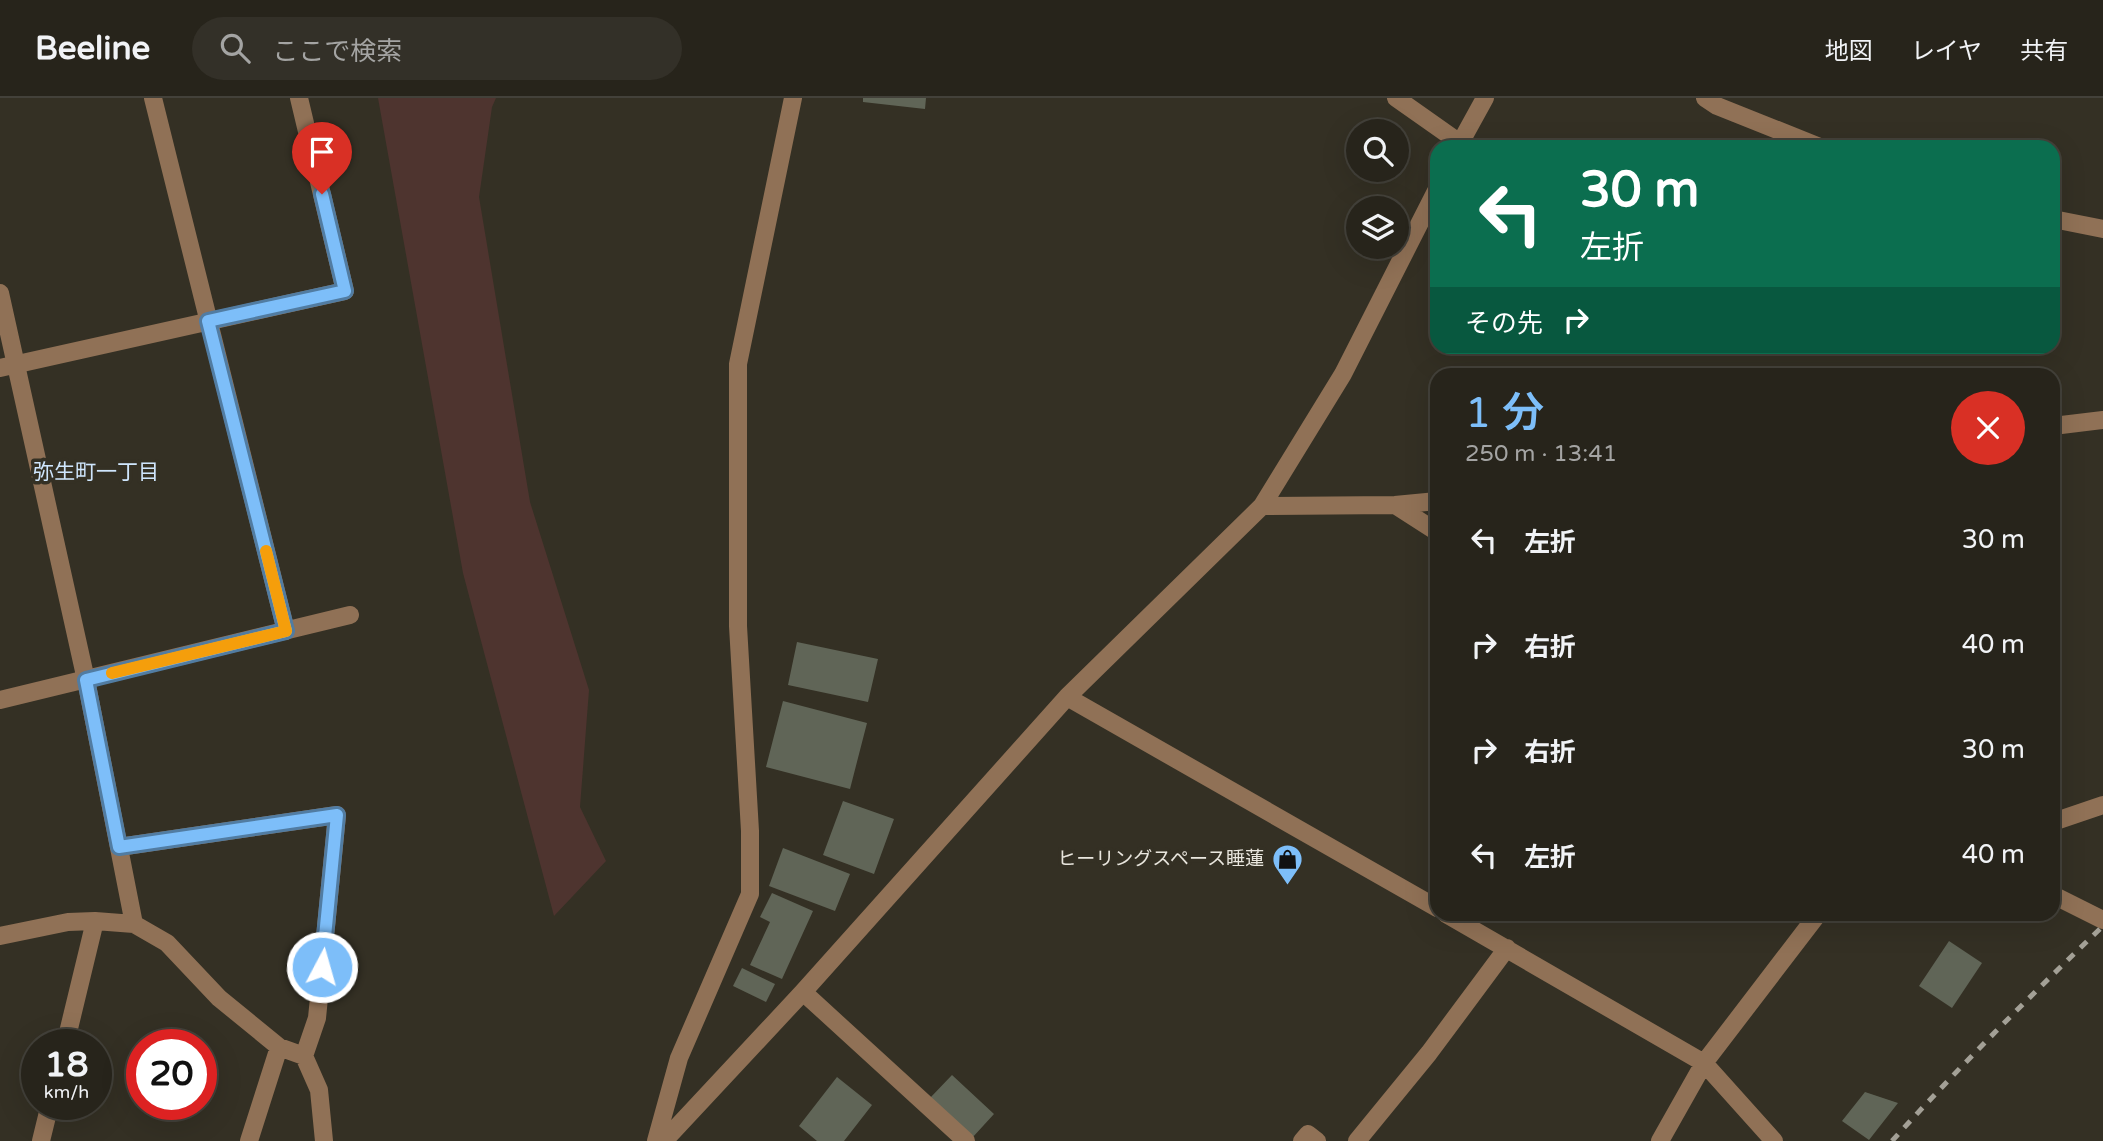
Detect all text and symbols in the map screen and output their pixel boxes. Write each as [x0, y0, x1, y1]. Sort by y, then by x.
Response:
search box [192, 17, 682, 80]
text: Beeline [35, 29, 150, 68]
icon: search [216, 29, 254, 67]
text: ここで検索 [272, 36, 402, 67]
text: 地図 [1825, 37, 1873, 66]
text: レイヤ [1911, 37, 1982, 66]
text: 共有 [2020, 37, 2068, 66]
map controls [1346, 119, 1409, 259]
button: search [1346, 119, 1409, 182]
pin [292, 122, 352, 194]
icon: arrive [303, 133, 341, 171]
text: 30 m [1580, 161, 1699, 220]
icon: left [1465, 168, 1556, 259]
button: layers [1346, 196, 1409, 259]
text: 左折 [1580, 229, 1644, 267]
icon: right [1557, 301, 1595, 339]
text: その先 [1465, 308, 1543, 339]
text: 1 分 [1465, 388, 1544, 439]
button: close [1951, 391, 2025, 465]
text: 250 m · 13:41 [1465, 440, 1617, 468]
district label: 弥生町一丁目 [33, 460, 159, 485]
icon: left [1465, 521, 1503, 559]
text: 30 m [1962, 524, 2025, 555]
text: 左折 [1524, 527, 1576, 558]
icon: right [1465, 626, 1503, 664]
text: 40 m [1962, 629, 2025, 660]
text: 右折 [1524, 632, 1576, 663]
icon: right [1465, 731, 1503, 769]
text: 30 m [1962, 734, 2025, 765]
text: 右折 [1524, 737, 1576, 768]
icon: left [1465, 836, 1503, 874]
text: 40 m [1962, 839, 2025, 870]
shop icon: ヒーリングスペース睡蓮 [1270, 842, 1304, 886]
text: 左折 [1524, 842, 1576, 873]
place label: ヒーリングスペース睡蓮 [1057, 848, 1264, 870]
position arrow [285, 930, 359, 1004]
speed limit sign: 20 [126, 1029, 217, 1120]
text: 18 [45, 1044, 88, 1086]
text: km/h [44, 1081, 89, 1103]

